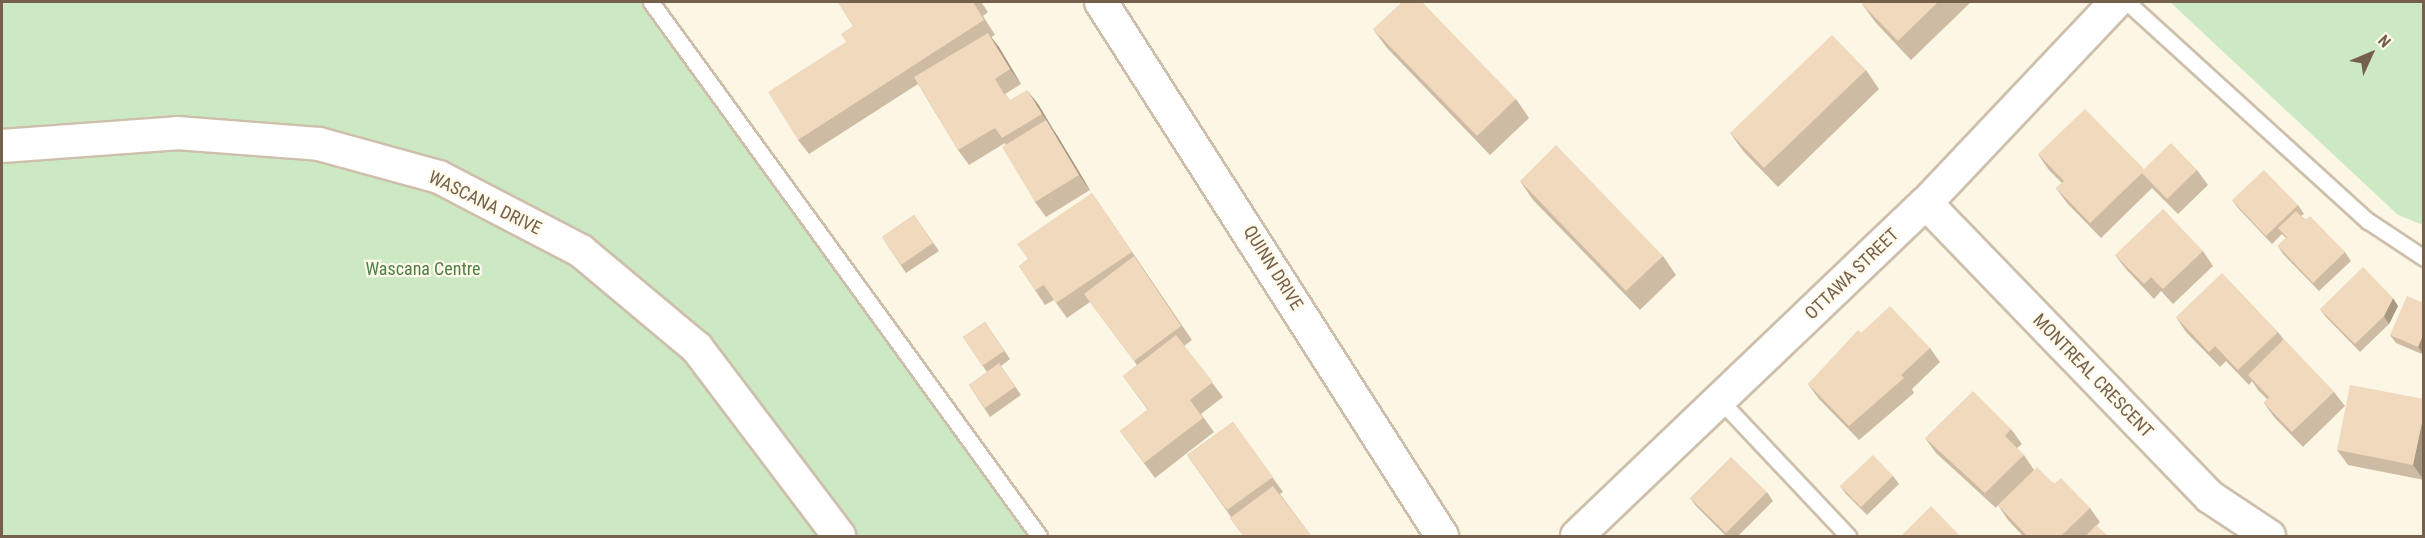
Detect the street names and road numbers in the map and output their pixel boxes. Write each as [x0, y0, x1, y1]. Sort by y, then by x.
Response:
street label: WASCANA DRIVE [425, 166, 545, 240]
street label: QUINN DRIVE [1239, 222, 1307, 314]
street label: OTTAWA STREET [1801, 224, 1903, 324]
street label: MONTREAL CRESCENT [2028, 310, 2158, 442]

